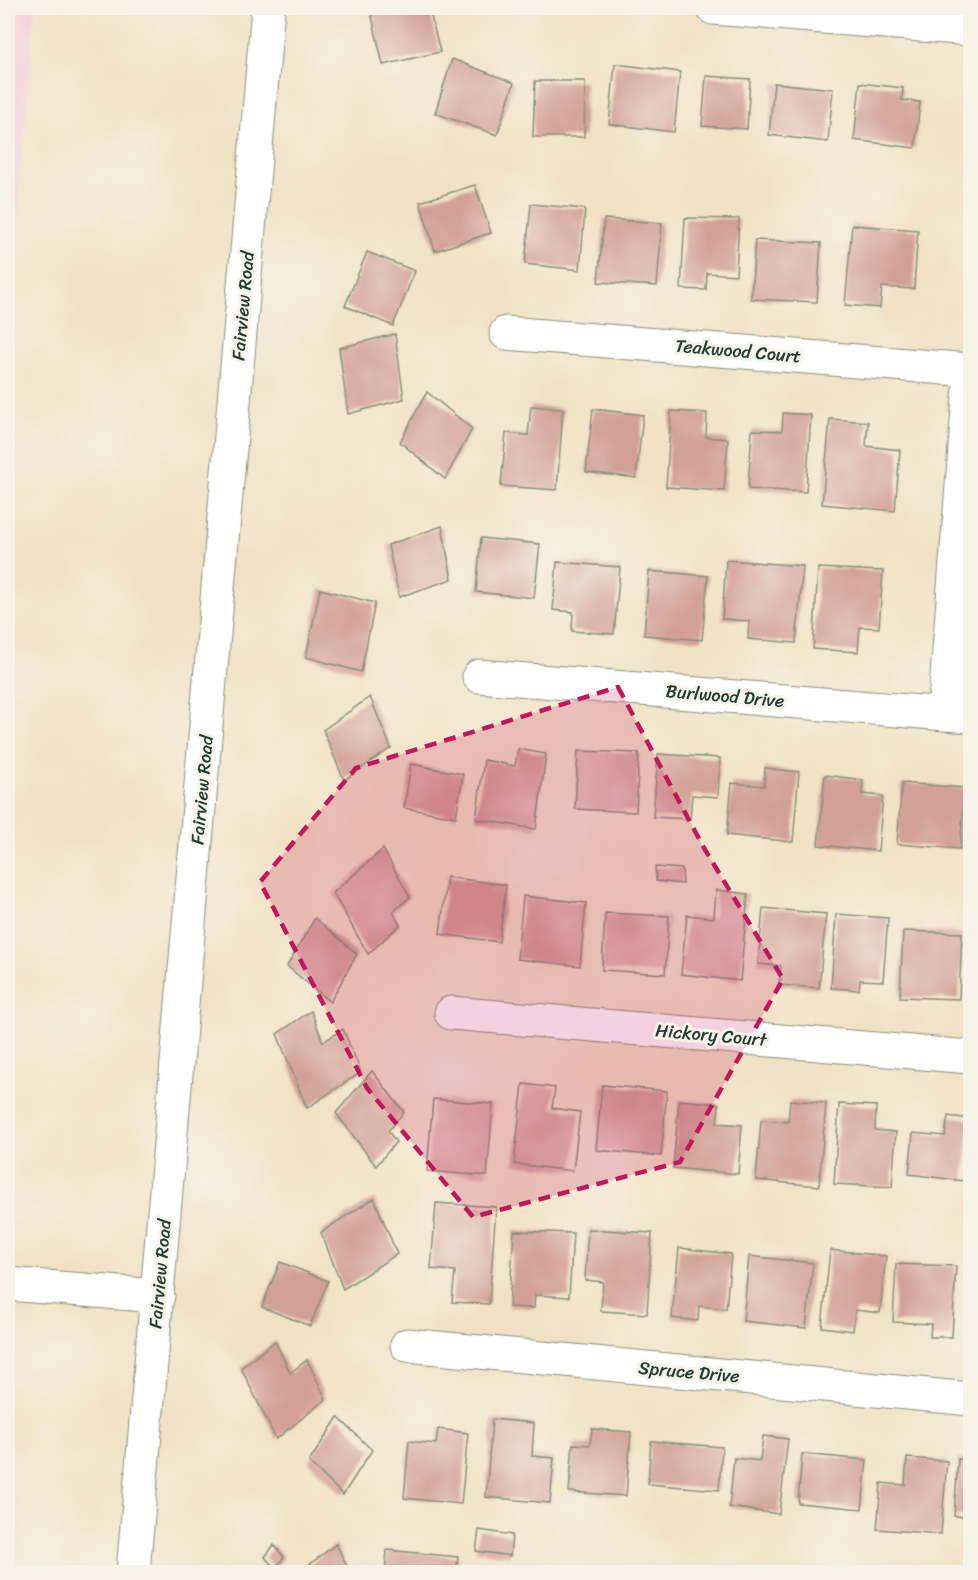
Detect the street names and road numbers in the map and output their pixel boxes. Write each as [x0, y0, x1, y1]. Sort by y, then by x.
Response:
street label: Fairview Road [222, 249, 264, 362]
street label: Teakwood Court [674, 330, 802, 372]
street label: Burlwood Drive [664, 675, 786, 717]
street label: Fairview Road [181, 733, 223, 846]
street label: Hickory Court [654, 1014, 769, 1056]
street label: Fairview Road [139, 1217, 181, 1330]
street label: Spruce Drive [637, 1352, 741, 1392]

